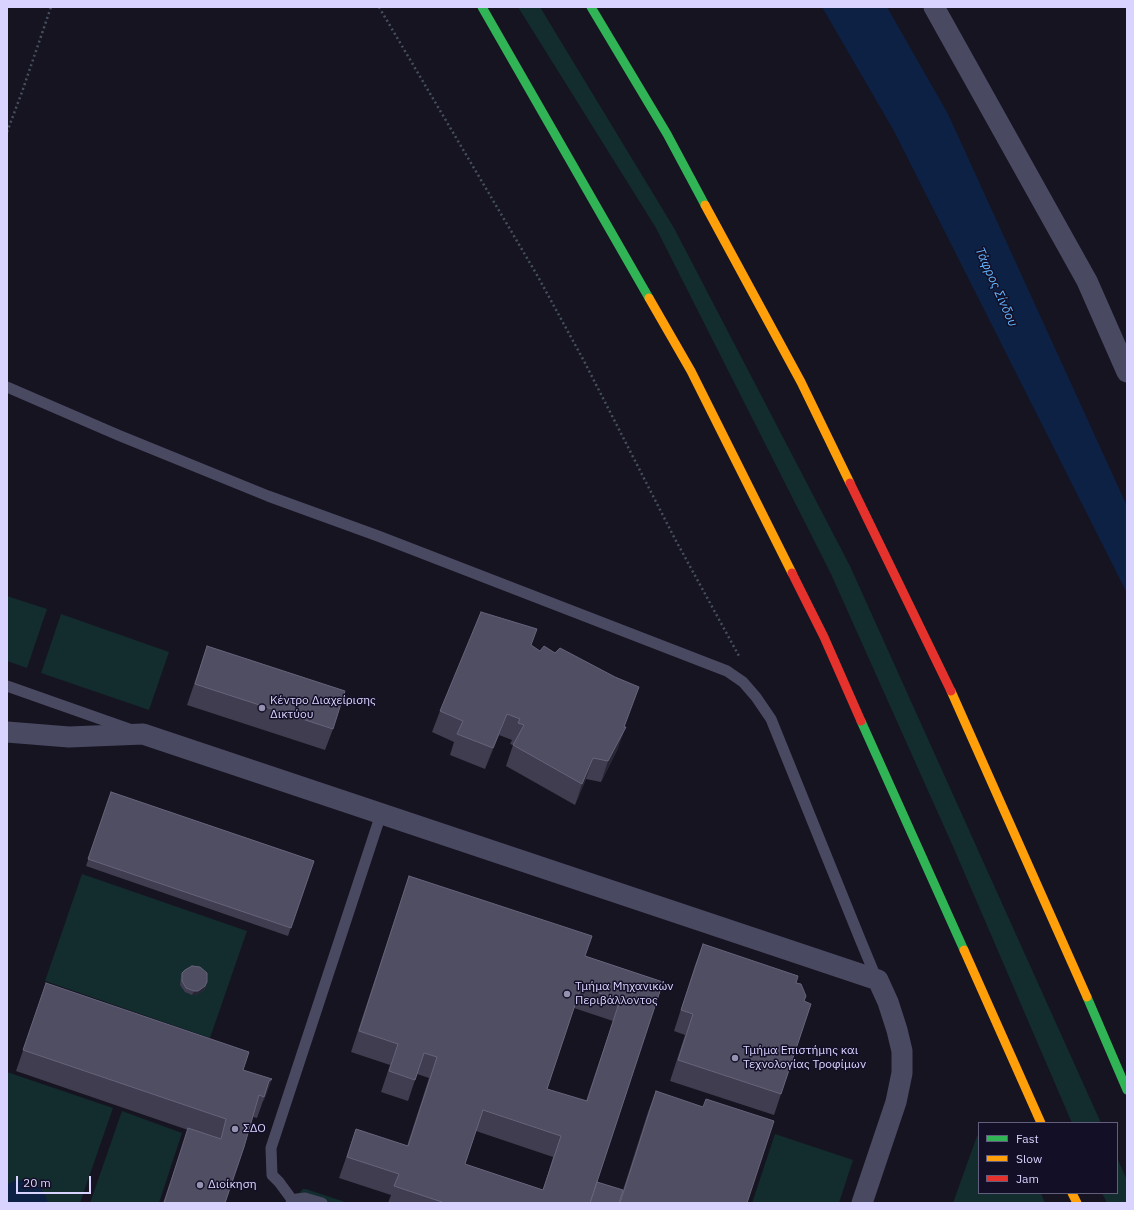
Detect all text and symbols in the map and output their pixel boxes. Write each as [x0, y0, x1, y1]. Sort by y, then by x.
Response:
water label: Τάφρος Σίνδου [971, 245, 1021, 329]
place label: Κέντρο Διαχείρισης Δικτύου [270, 694, 376, 722]
marker: Κέντρο Διαχείρισης Δικτύου [257, 703, 267, 713]
place label: Τμήμα Μηχανικών Περιβάλλοντος [575, 980, 673, 1008]
marker: Τμήμα Μηχανικών Περιβάλλοντος [562, 989, 572, 999]
place label: Τμήμα Επιστήμης και Τεχνολογίας Τροφίμων [743, 1044, 866, 1072]
marker: Τμήμα Επιστήμης και Τεχνολογίας Τροφίμων [730, 1053, 740, 1063]
place label: ΣΔΟ [243, 1122, 266, 1136]
legend [978, 1122, 1118, 1194]
marker: ΣΔΟ [230, 1124, 240, 1134]
text: Fast [1016, 1131, 1039, 1146]
text: Slow [1016, 1151, 1042, 1166]
scale bar [18, 1168, 93, 1194]
text: Jam [1016, 1171, 1039, 1186]
text: 20 m [23, 1175, 51, 1190]
place label: Διοίκηση [208, 1178, 257, 1192]
marker: Διοίκηση [195, 1180, 205, 1190]

